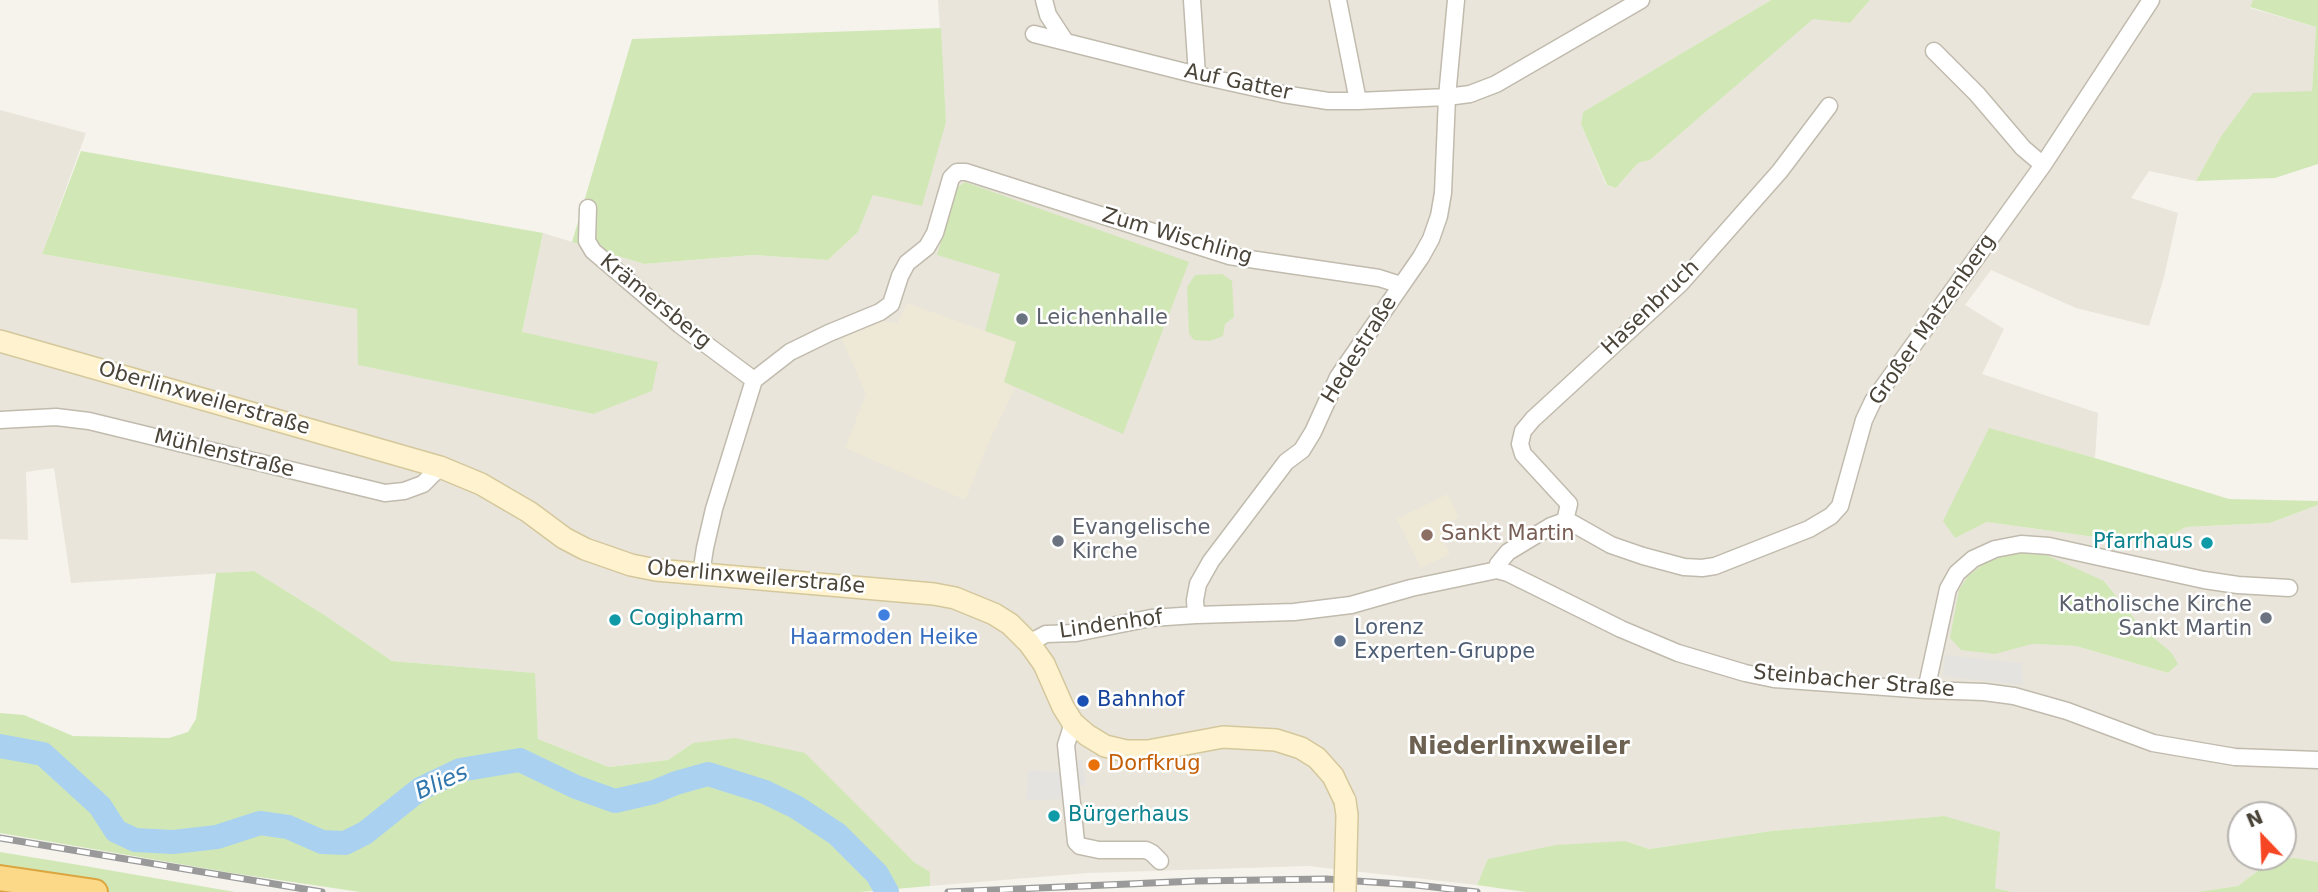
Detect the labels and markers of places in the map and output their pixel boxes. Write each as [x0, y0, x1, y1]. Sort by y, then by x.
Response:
place label: Leichenhalle [1036, 306, 1168, 332]
marker: Leichenhalle [1014, 311, 1030, 327]
place label: Evangelische Kirche [1072, 516, 1211, 566]
place label: Sankt Martin [1441, 522, 1575, 548]
marker: Sankt Martin [1419, 527, 1435, 543]
place label: Pfarrhaus [2093, 530, 2193, 556]
marker: Evangelische Kirche [1050, 533, 1066, 549]
marker: Pfarrhaus [2199, 535, 2215, 551]
place label: Katholische Kirche Sankt Martin [2059, 593, 2252, 643]
place label: Cogipharm [629, 607, 744, 633]
marker: Haarmoden Heike [876, 607, 892, 623]
marker: Katholische Kirche Sankt Martin [2258, 610, 2274, 626]
marker: Cogipharm [607, 612, 623, 628]
place label: Lorenz Experten-Gruppe [1354, 616, 1535, 666]
place label: Haarmoden Heike [790, 626, 978, 652]
marker: Lorenz Experten-Gruppe [1332, 633, 1348, 649]
place label: Bahnhof [1097, 688, 1184, 714]
marker: Bahnhof [1075, 693, 1091, 709]
place label: Dorfkrug [1108, 752, 1200, 778]
marker: Dorfkrug [1086, 757, 1102, 773]
place label: Bürgerhaus [1068, 803, 1189, 829]
marker: Bürgerhaus [1046, 808, 1062, 824]

